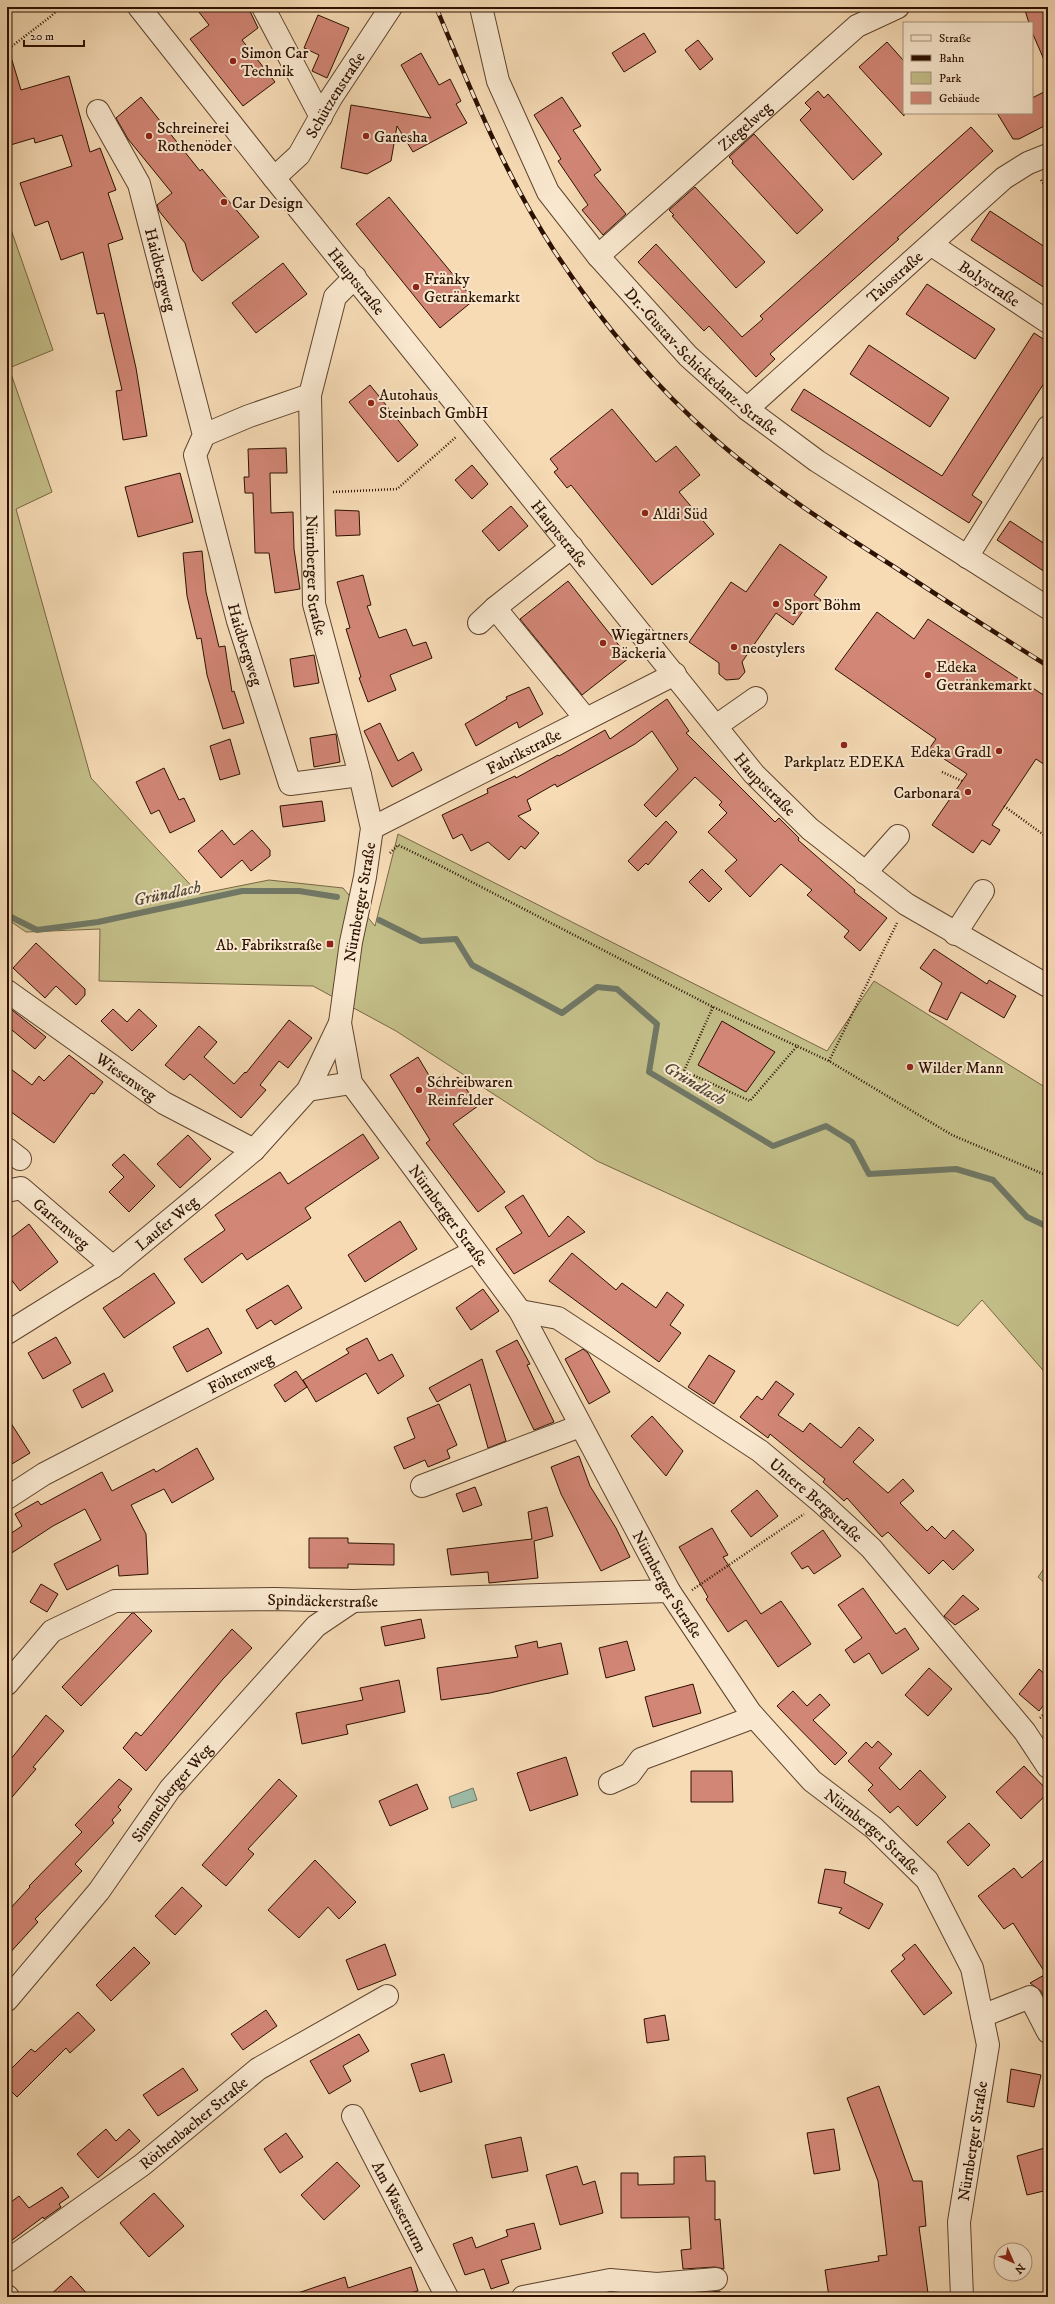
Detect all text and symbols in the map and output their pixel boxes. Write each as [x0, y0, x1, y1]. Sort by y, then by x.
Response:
scale bar [24, 22, 84, 48]
legend [903, 22, 1033, 114]
text: 20 m [30, 29, 54, 44]
text: Straße [939, 31, 971, 46]
place label: Simon Car Technik [241, 43, 308, 81]
street label: Schützenstraße [301, 48, 370, 142]
text: Bahn [939, 51, 965, 66]
marker: Simon Car Technik [228, 56, 238, 66]
text: Park [939, 71, 961, 86]
text: Gebäude [939, 91, 980, 106]
street label: Ziegelweg [714, 97, 776, 156]
place label: Schreinerei Rothenöder [157, 118, 232, 156]
place label: Ganesha [374, 127, 428, 147]
marker: Schreinerei Rothenöder [144, 131, 154, 141]
marker: Ganesha [361, 131, 371, 141]
place label: Car Design [232, 193, 304, 213]
marker: Car Design [219, 197, 229, 207]
street label: Haidbergweg [140, 226, 181, 314]
street label: Hauptstraße [323, 244, 389, 320]
street label: Taiostraße [863, 247, 928, 308]
street label: Bolystraße [954, 256, 1024, 312]
place label: Fränky Getränkemarkt [424, 269, 520, 307]
marker: Fränky Getränkemarkt [411, 282, 421, 292]
street label: Dr.-Gustav-Schickedanz-Straße [620, 284, 783, 440]
place label: Autohaus Steinbach GmbH [379, 385, 489, 423]
marker: Autohaus Steinbach GmbH [366, 398, 376, 408]
street label: Hauptstraße [526, 496, 593, 572]
place label: Aldi Süd [653, 504, 708, 524]
marker: Aldi Süd [640, 508, 650, 518]
street label: Nürnberger Straße [301, 515, 331, 638]
place label: Sport Böhm [784, 595, 861, 615]
marker: Sport Böhm [771, 599, 781, 609]
street label: Haidbergweg [223, 601, 267, 689]
place label: Wiegärtners Bäckeria [610, 625, 688, 663]
marker: Wiegärtners Bäckeria [598, 638, 608, 648]
place label: neostylers [742, 638, 805, 658]
marker: neostylers [729, 642, 739, 652]
place label: Edeka Getränkemarkt [936, 657, 1032, 695]
marker: Edeka Getränkemarkt [923, 670, 933, 680]
street label: Fabrikstraße [483, 724, 565, 779]
marker: Parkplatz EDEKA [839, 740, 849, 750]
place label: Edeka Gradl [910, 742, 991, 762]
marker: Edeka Gradl [994, 746, 1004, 756]
street label: Hauptstraße [729, 749, 800, 821]
place label: Parkplatz EDEKA [784, 752, 905, 772]
place label: Carbonara [893, 783, 960, 803]
marker: Carbonara [963, 787, 973, 797]
street label: Nürnberger Straße [340, 840, 380, 964]
water label: Gründlach [131, 876, 203, 912]
place label: Ab. Fabrikstraße [216, 935, 322, 955]
marker: Ab. Fabrikstraße [325, 939, 335, 949]
street label: Wiesenweg [91, 1048, 161, 1106]
water label: Gründlach [660, 1057, 730, 1111]
place label: Wilder Mann [917, 1058, 1004, 1078]
marker: Wilder Mann [905, 1062, 915, 1072]
place label: Schreibwaren Reinfelder [427, 1072, 513, 1110]
marker: Schreibwaren Reinfelder [414, 1085, 424, 1095]
street label: Nürnberger Straße [404, 1161, 492, 1271]
street label: Laufer Weg [131, 1192, 202, 1255]
street label: Gartenweg [29, 1194, 94, 1254]
street label: Föhrenweg [205, 1348, 277, 1399]
street label: Untere Bergstraße [765, 1454, 867, 1547]
street label: Nürnberger Straße [628, 1527, 707, 1642]
street label: Spindäckerstraße [267, 1590, 379, 1612]
street label: Simmelberger Weg [127, 1740, 217, 1846]
street label: Nürnberger Straße [820, 1785, 925, 1879]
street label: Röthenbacher Straße [135, 2073, 252, 2174]
street label: Nürnberger Straße [954, 2079, 992, 2203]
street label: Am Wasserturm [367, 2158, 431, 2256]
north arrow [993, 2242, 1033, 2282]
text: N [1011, 2260, 1028, 2277]

